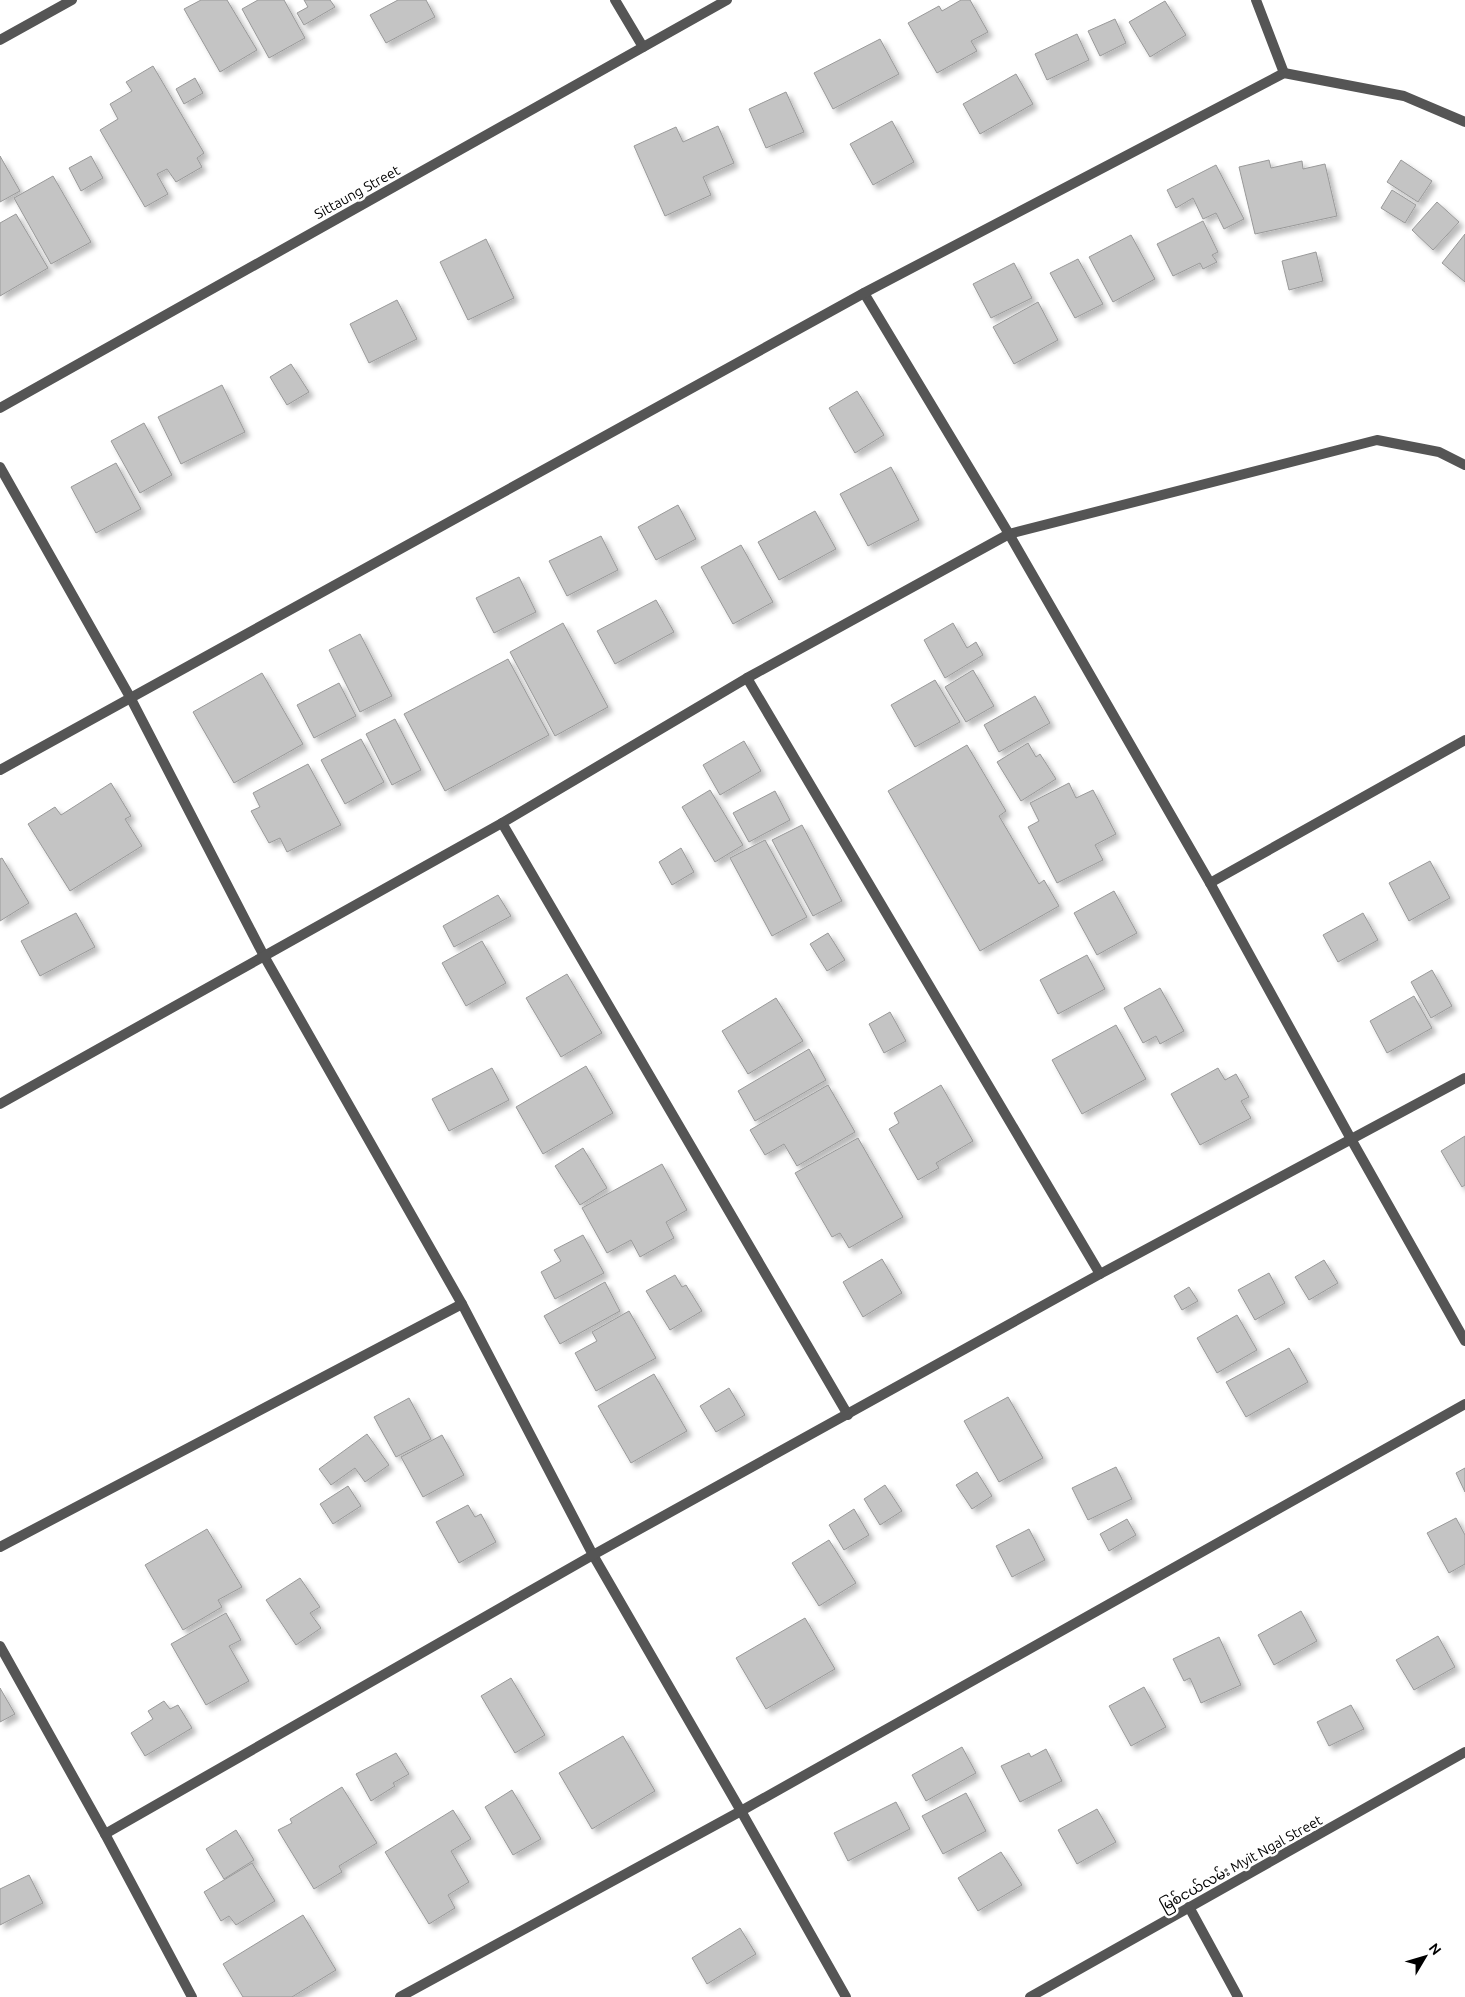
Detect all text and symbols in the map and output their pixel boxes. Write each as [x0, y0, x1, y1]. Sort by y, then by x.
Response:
street label: Sittaung Street [311, 162, 403, 222]
street label: မြစ်ငယ်လမ်း Myit Ngal Street [1156, 1810, 1327, 1918]
north arrow [1400, 1932, 1450, 1982]
text: N [1426, 1940, 1445, 1958]

